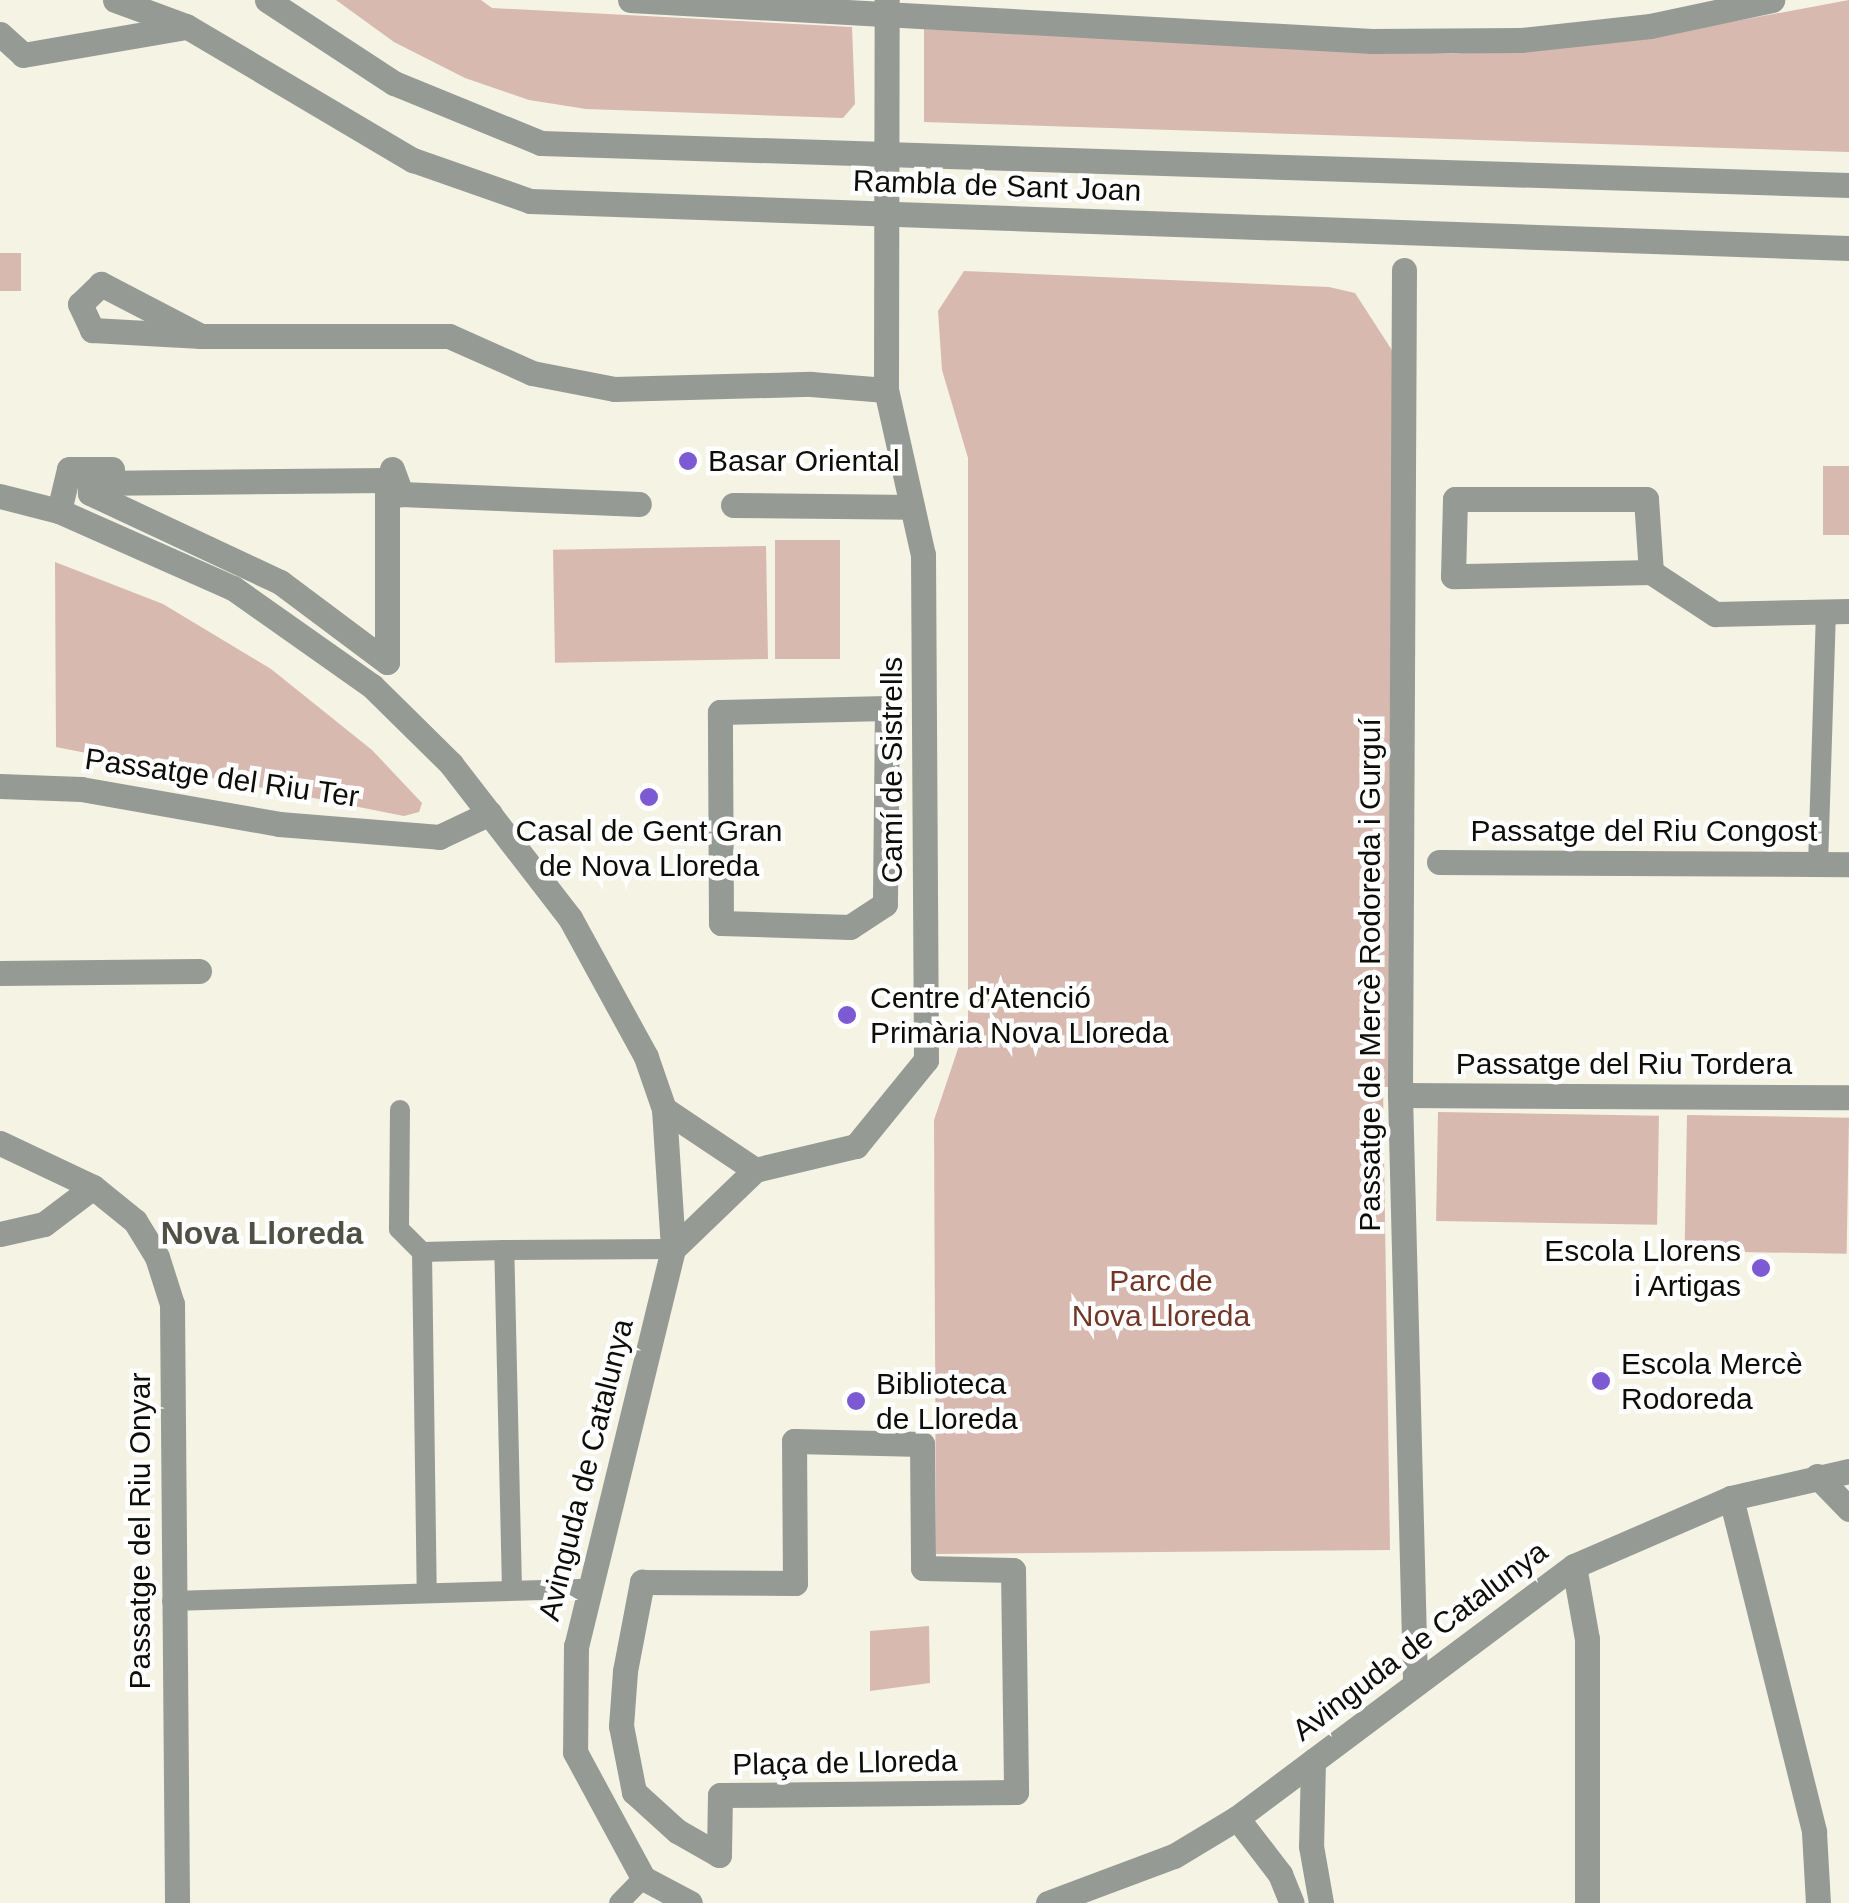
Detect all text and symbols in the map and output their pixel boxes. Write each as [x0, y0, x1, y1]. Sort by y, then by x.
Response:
street label: Rambla de Sant Joan [852, 163, 1142, 209]
place label: Basar Oriental [708, 443, 900, 479]
marker: Basar Oriental [677, 450, 699, 472]
street label: Camí de Sistrells [874, 657, 910, 883]
street label: Passatge de Mercè Rodoreda i Gurguí [1352, 718, 1388, 1232]
street label: Passatge del Riu Ter [82, 741, 362, 815]
marker: Casal de Gent Gran de Nova Lloreda [638, 786, 660, 808]
place label: Casal de Gent Gran de Nova Lloreda [516, 813, 782, 884]
street label: Passatge del Riu Congost [1471, 813, 1817, 849]
place label: Centre d'Atenció Primària Nova Lloreda [870, 980, 1168, 1050]
marker: Centre d'Atenció Primària Nova Lloreda [834, 1002, 860, 1028]
street label: Passatge del Riu Tordera [1456, 1046, 1792, 1082]
district label: Nova Lloreda [161, 1214, 363, 1252]
place label: Escola Llorens i Artigas [1544, 1233, 1741, 1304]
marker: Escola Llorens i Artigas [1750, 1257, 1772, 1279]
park label: Parc de Nova Lloreda [1072, 1263, 1250, 1334]
street label: Avinguda de Catalunya [531, 1315, 641, 1625]
place label: Escola Mercè Rodoreda [1621, 1346, 1803, 1416]
place label: Biblioteca de Lloreda [876, 1366, 1018, 1436]
marker: Escola Mercè Rodoreda [1590, 1370, 1612, 1392]
street label: Passatge del Riu Onyar [122, 1373, 158, 1689]
marker: Biblioteca de Lloreda [845, 1390, 867, 1412]
street label: Avinguda de Catalunya [1286, 1533, 1554, 1749]
street label: Plaça de Lloreda [732, 1743, 958, 1783]

